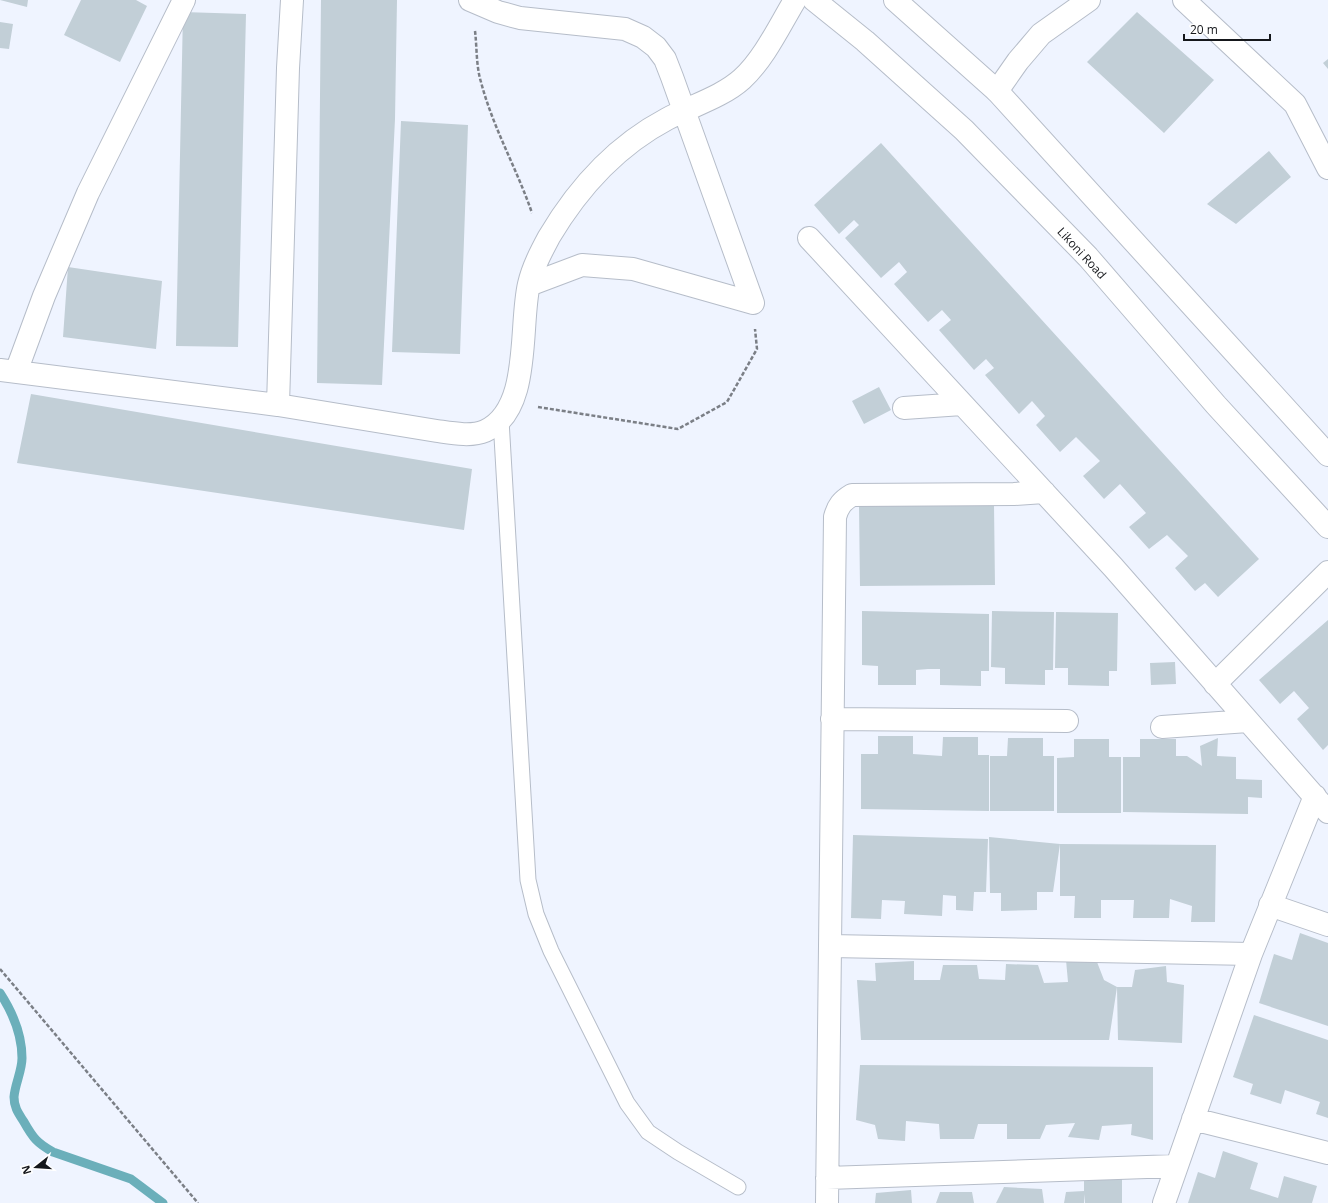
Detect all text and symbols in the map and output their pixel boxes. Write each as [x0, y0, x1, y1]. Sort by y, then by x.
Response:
scale bar [1184, 16, 1270, 42]
text: 20 m [1190, 21, 1218, 38]
street label: Likoni Road [1054, 223, 1110, 283]
north arrow [16, 1147, 56, 1187]
text: N [17, 1164, 34, 1177]

